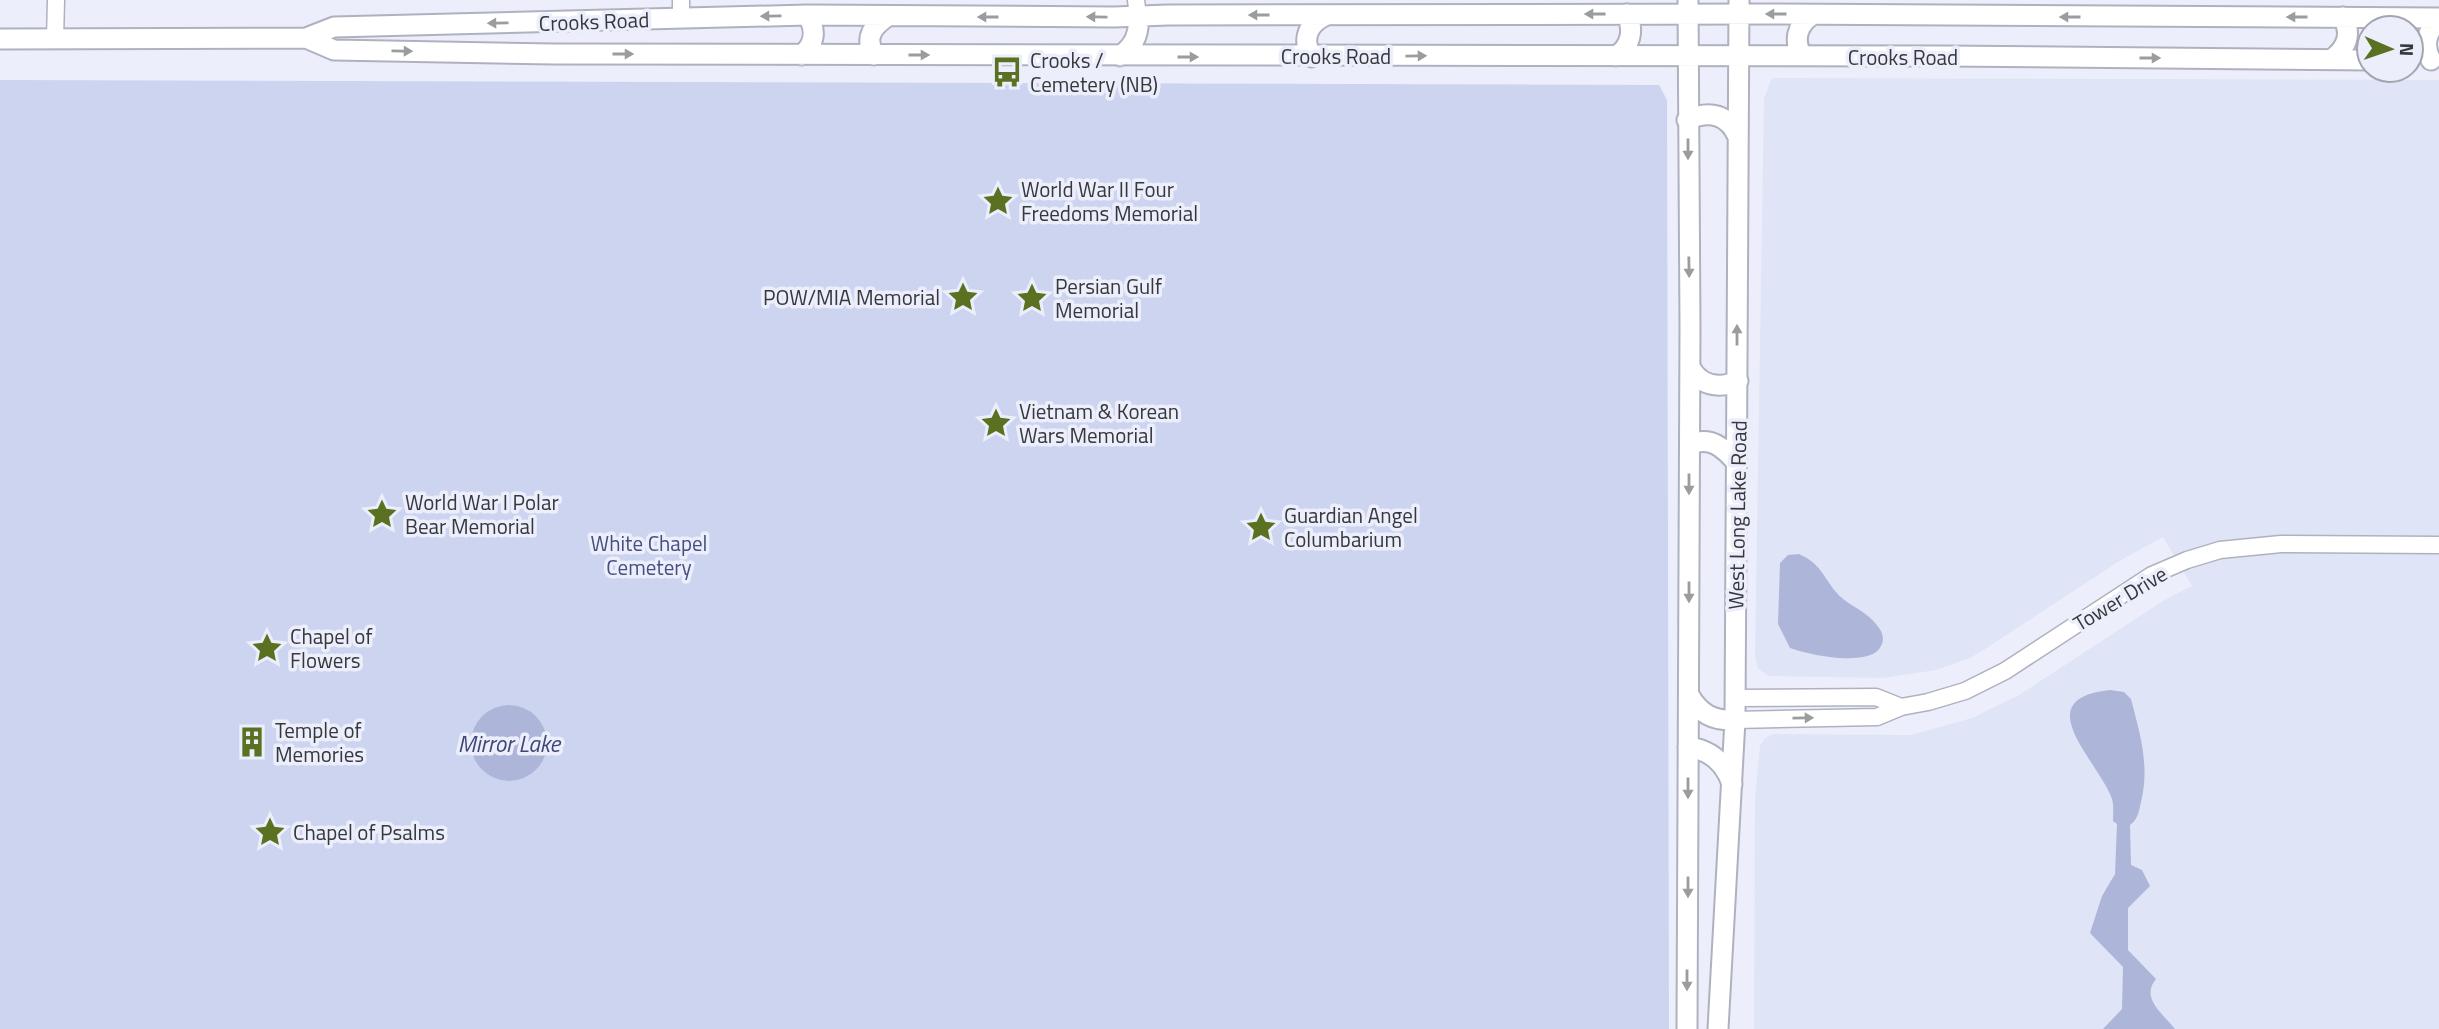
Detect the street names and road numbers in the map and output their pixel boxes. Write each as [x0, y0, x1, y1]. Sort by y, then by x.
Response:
street label: Crooks Road [538, 3, 650, 39]
street label: Crooks Road [1281, 40, 1391, 72]
street label: Crooks Road [1848, 41, 1958, 73]
street label: West Long Lake Road [1719, 420, 1755, 610]
street label: Tower Drive [2067, 557, 2173, 639]

